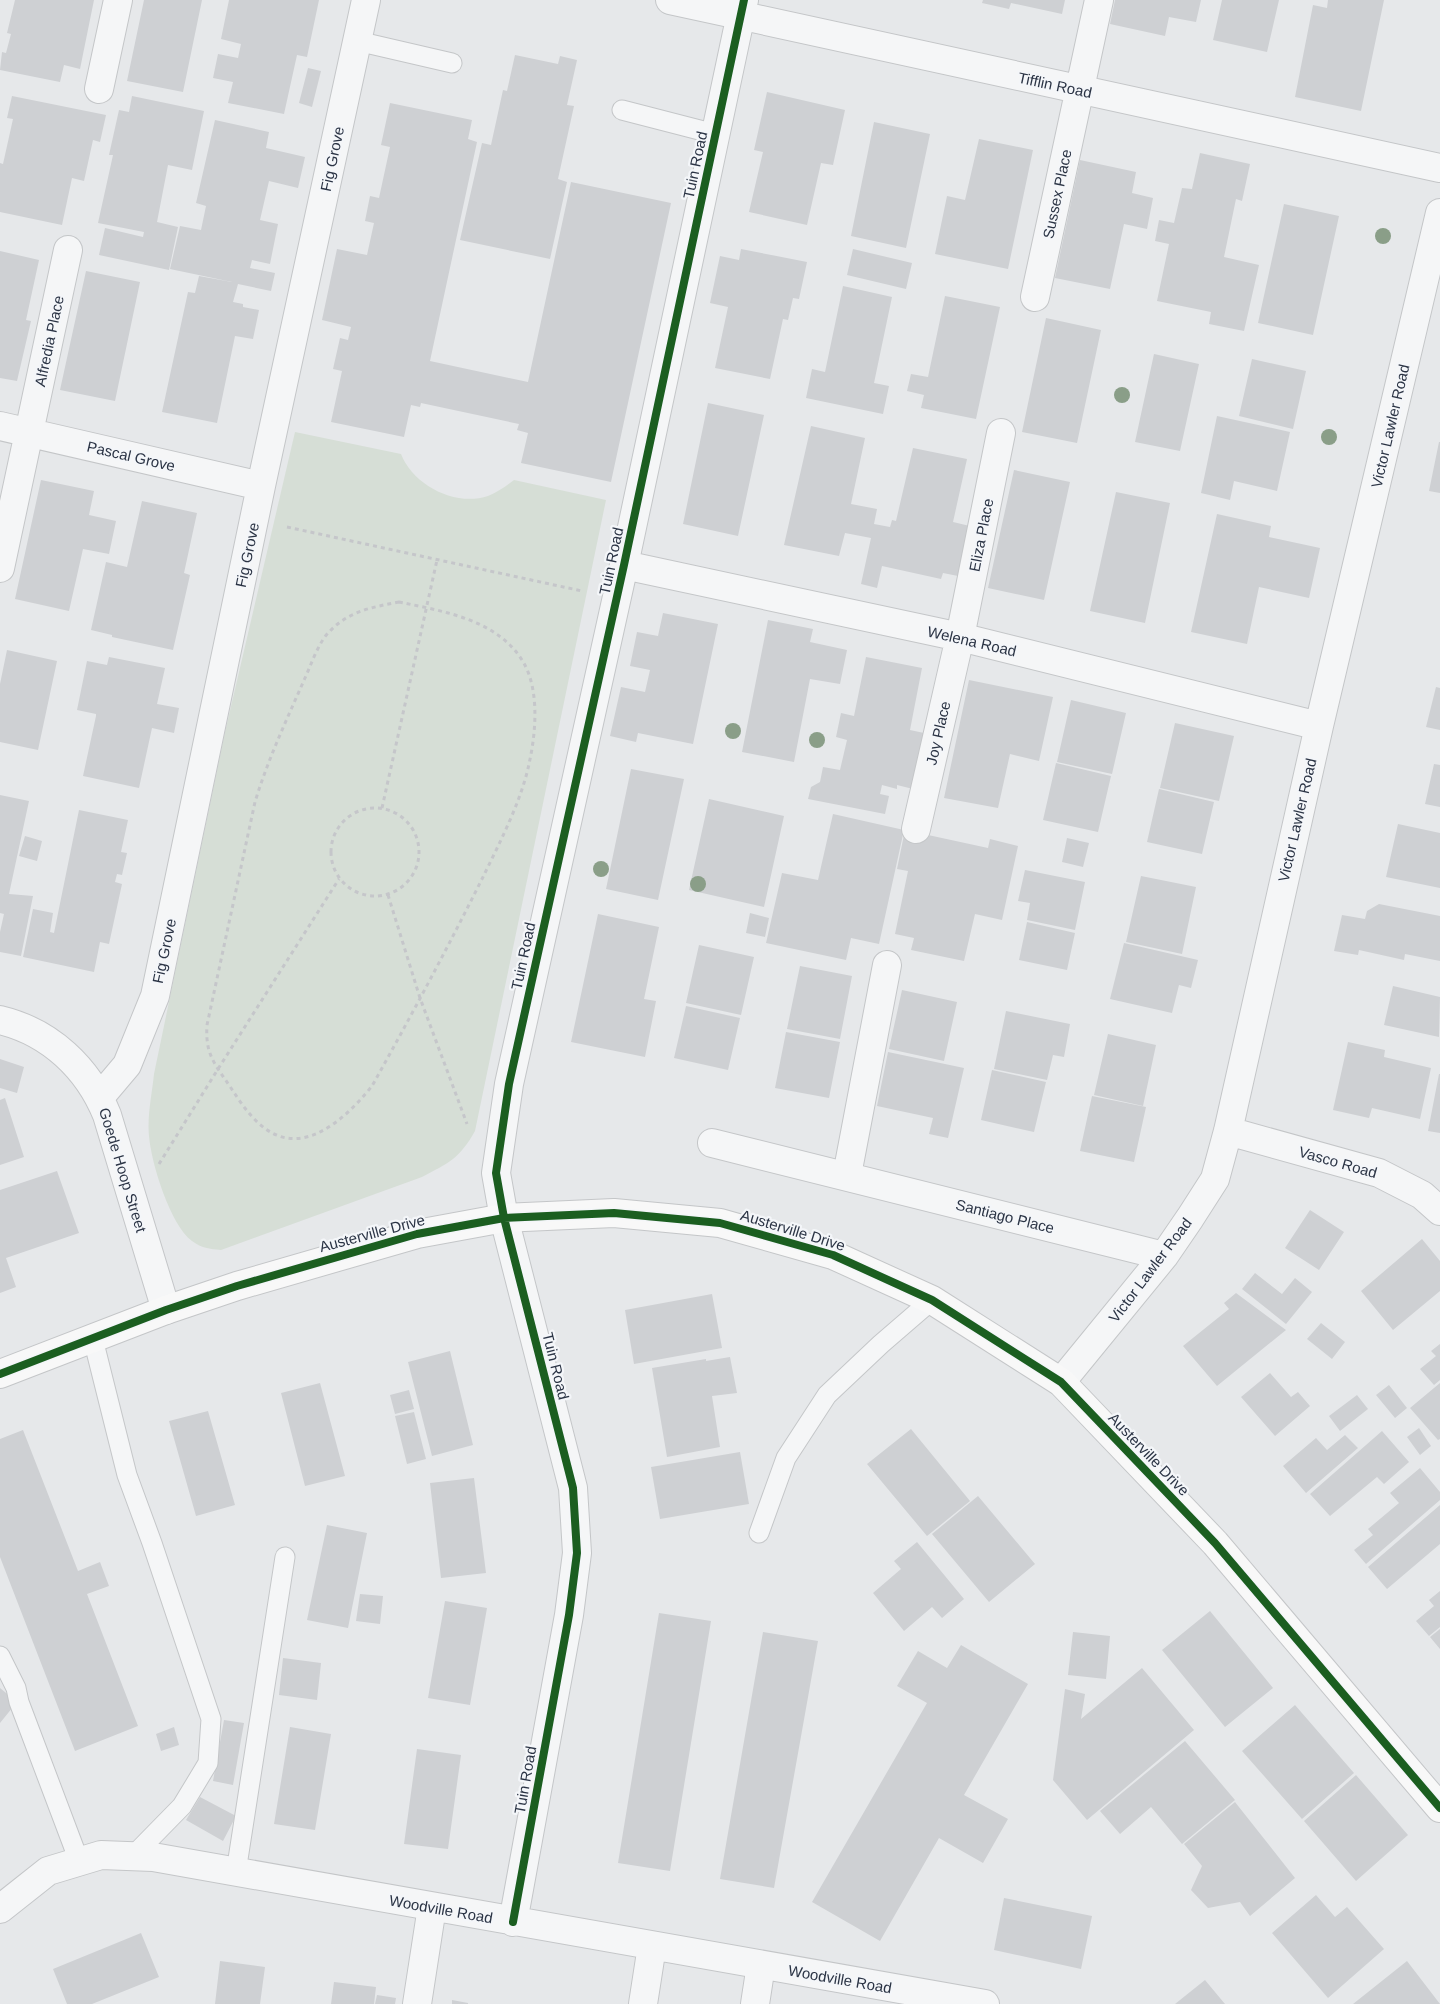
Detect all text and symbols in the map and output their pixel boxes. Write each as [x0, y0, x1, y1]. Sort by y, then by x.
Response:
street label: Tifflin Road [1017, 69, 1093, 101]
street label: Fig Grove [317, 125, 347, 193]
street label: Tuin Road [680, 130, 710, 200]
street label: Sussex Place [1039, 148, 1075, 240]
street label: Alfredia Place [31, 294, 67, 388]
street label: Victor Lawler Road [1367, 362, 1413, 490]
street label: Pascal Grove [85, 438, 177, 474]
street label: Eliza Place [966, 497, 996, 573]
street label: Fig Grove [232, 521, 262, 589]
street label: Tuin Road [596, 526, 626, 596]
street label: Welena Road [926, 623, 1018, 659]
street label: Joy Place [922, 699, 954, 767]
street label: Victor Lawler Road [1274, 756, 1320, 884]
street label: Fig Grove [149, 917, 179, 985]
street label: Tuin Road [508, 921, 538, 991]
street label: Goede Hoop Street [96, 1106, 150, 1235]
street label: Vasco Road [1297, 1143, 1379, 1181]
street label: Santiago Place [954, 1196, 1056, 1236]
street label: Austerville Drive [739, 1206, 847, 1254]
street label: Austerville Drive [317, 1211, 427, 1255]
street label: Victor Lawler Road [1105, 1214, 1195, 1326]
street label: Tuin Road [539, 1331, 573, 1401]
street label: Austerville Drive [1105, 1409, 1193, 1499]
street label: Tuin Road [511, 1745, 539, 1815]
street label: Woodville Road [388, 1892, 494, 1926]
street label: Woodville Road [787, 1962, 893, 1996]

